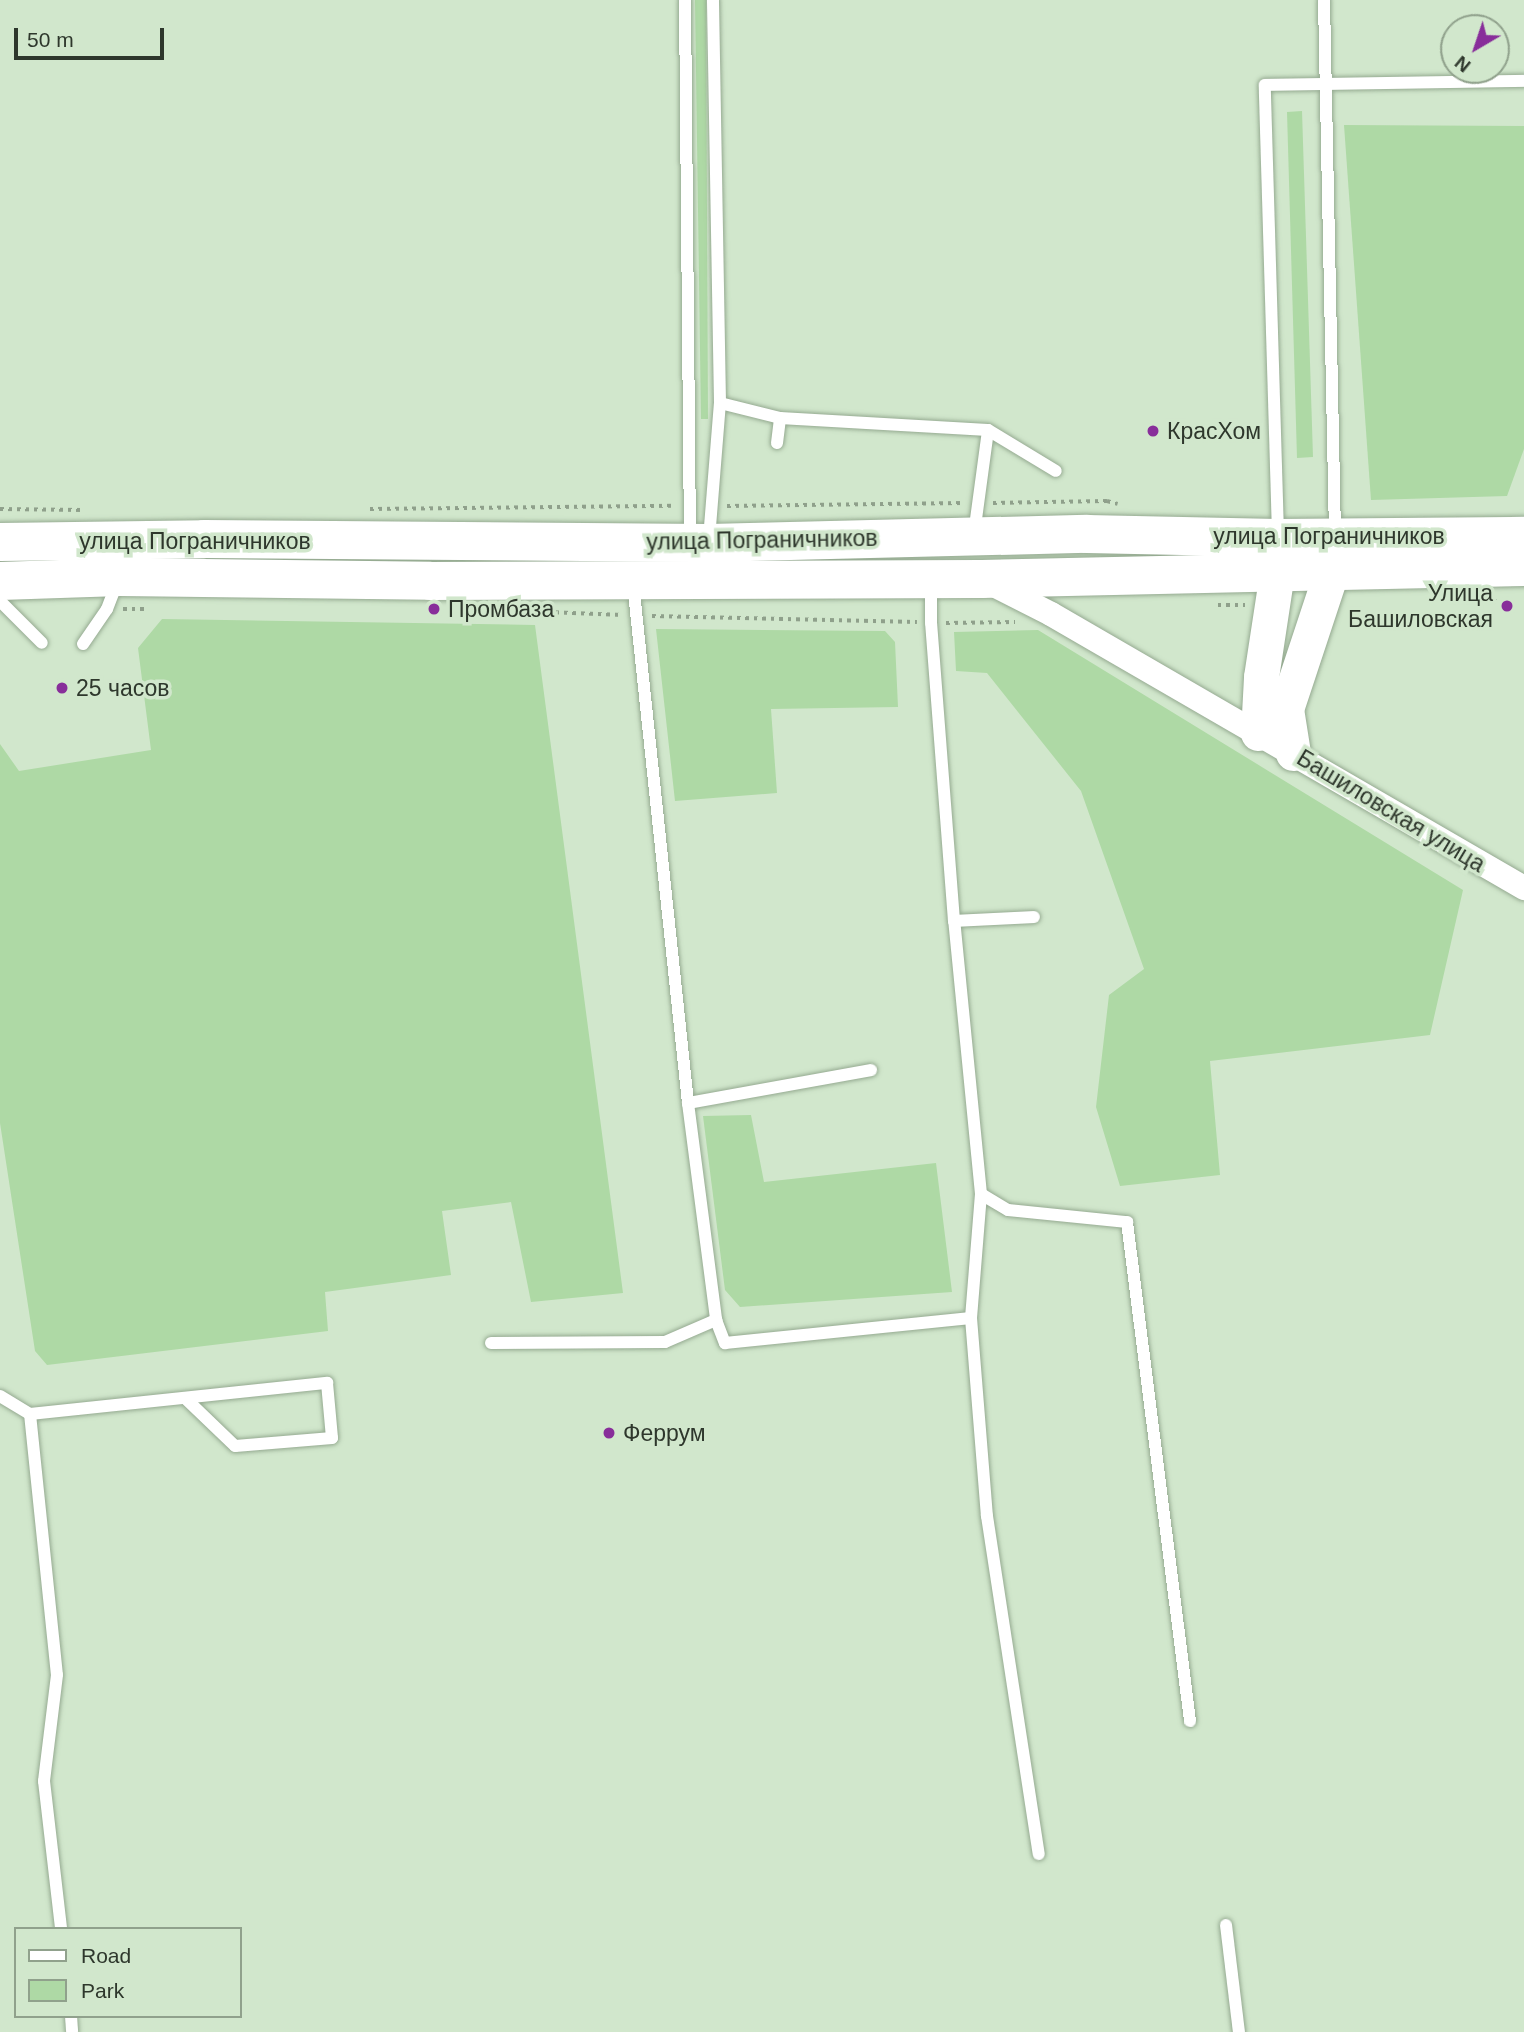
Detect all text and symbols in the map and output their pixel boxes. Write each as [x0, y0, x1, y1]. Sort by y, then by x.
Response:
scale bar [18, 14, 168, 58]
north arrow [1440, 14, 1510, 84]
text: 50 m [27, 28, 74, 51]
text: N [1451, 52, 1475, 77]
place label: КрасХом [1167, 417, 1261, 445]
marker: КрасХом [1145, 423, 1161, 439]
street label: улица Пограничников [1213, 522, 1445, 550]
street label: улица Пограничников [646, 524, 878, 556]
street label: улица Пограничников [79, 527, 311, 555]
place label: Улица Башиловская [1348, 579, 1493, 633]
place label: Промбаза [448, 595, 554, 623]
marker: Улица Башиловская [1499, 598, 1515, 614]
marker: Промбаза [426, 601, 442, 617]
place label: 25 часов [76, 674, 170, 702]
marker: 25 часов [54, 680, 70, 696]
street label: Башиловская улица [1292, 744, 1490, 878]
place label: Феррум [623, 1419, 706, 1447]
marker: Феррум [601, 1425, 617, 1441]
legend [14, 1927, 242, 2018]
text: Road [81, 1944, 131, 1967]
text: Park [81, 1979, 124, 2002]

